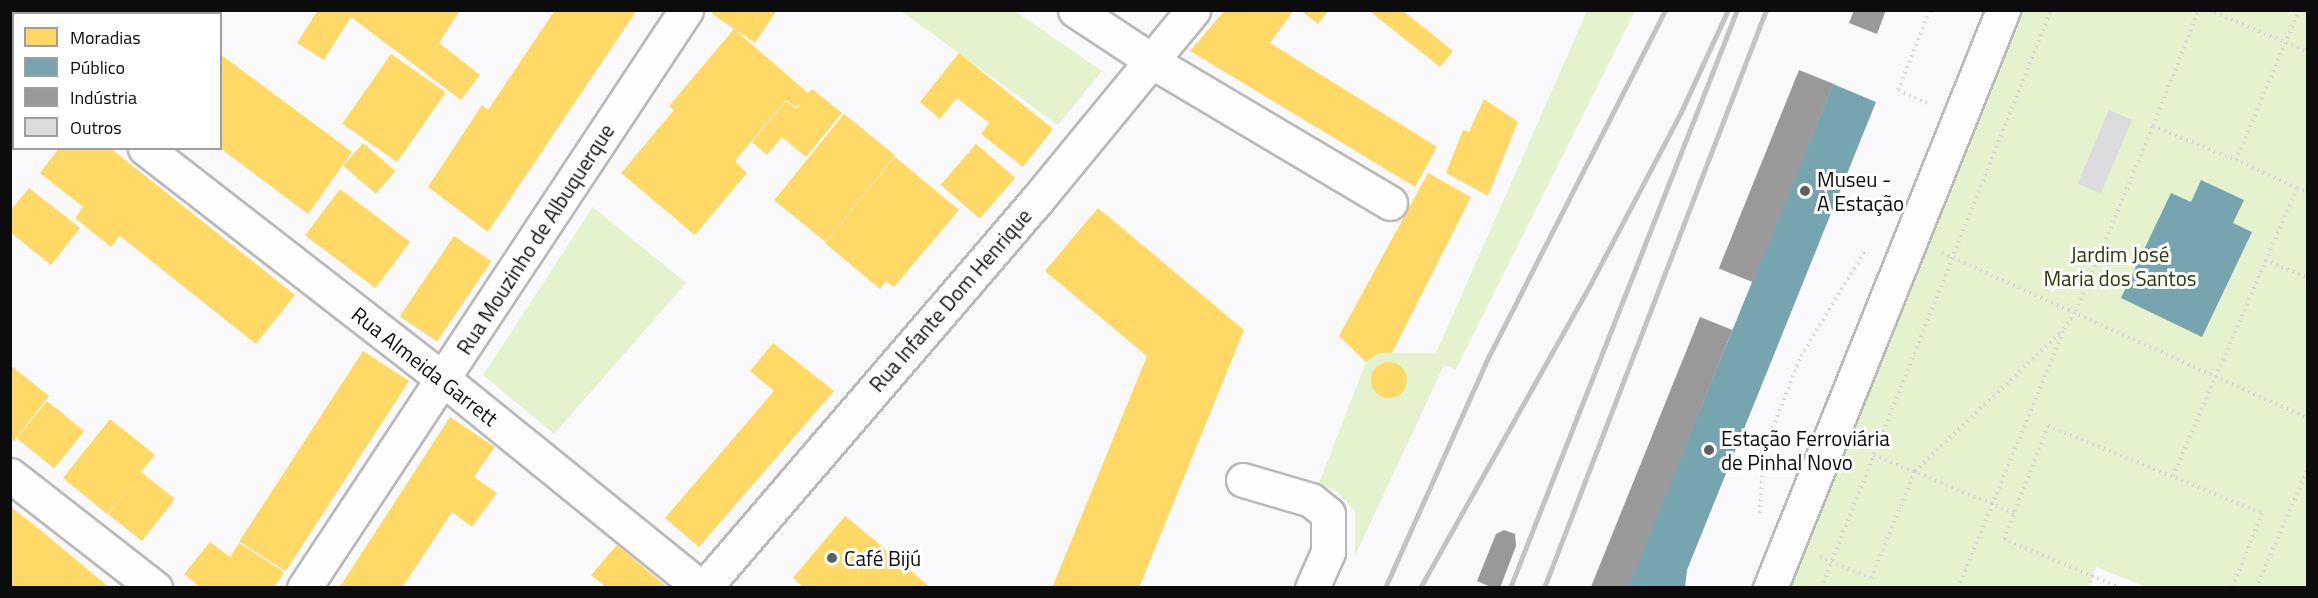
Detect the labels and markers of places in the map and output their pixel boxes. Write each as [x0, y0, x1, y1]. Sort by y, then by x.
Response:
place label: Museu - A Estação [1817, 166, 1904, 216]
marker: Museu - A Estação [1798, 184, 1812, 198]
place label: Estação Ferroviária de Pinhal Novo [1721, 425, 1890, 475]
marker: Estação Ferroviária de Pinhal Novo [1702, 443, 1716, 457]
place label: Café Bijú [844, 545, 921, 571]
marker: Café Bijú [825, 551, 839, 565]

